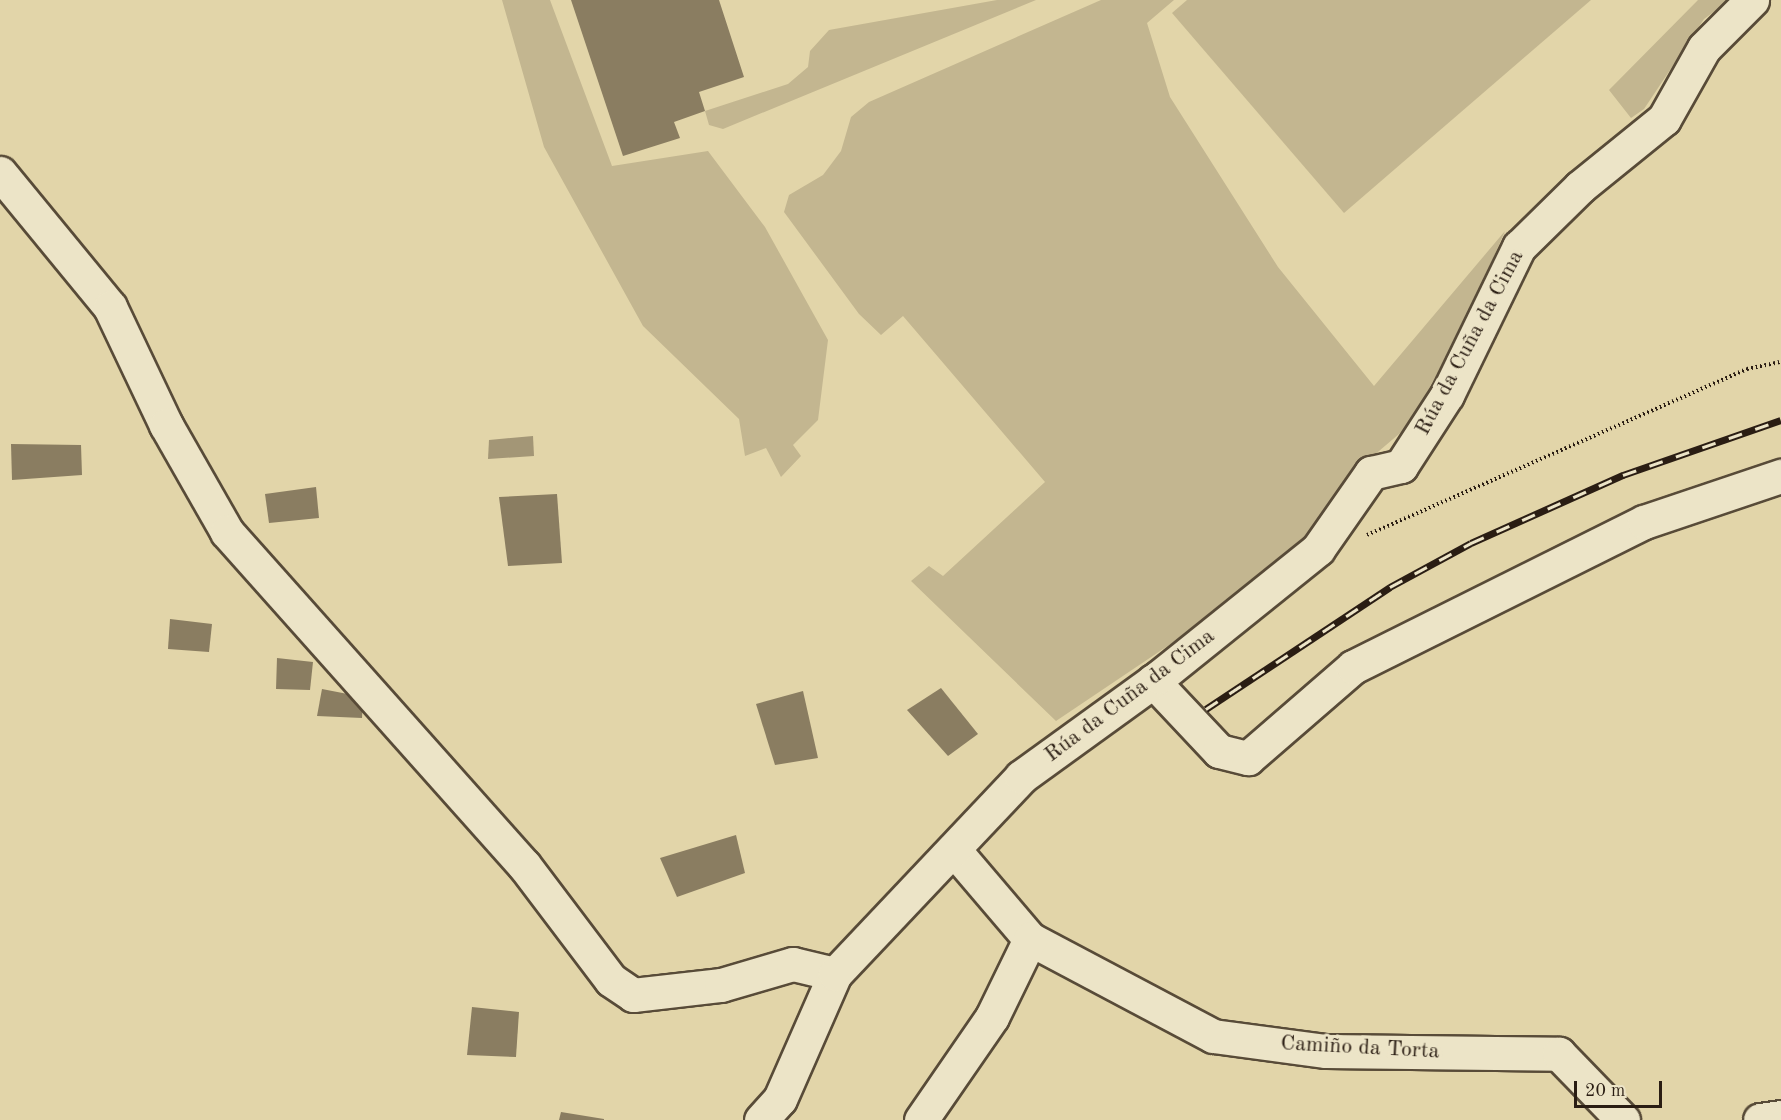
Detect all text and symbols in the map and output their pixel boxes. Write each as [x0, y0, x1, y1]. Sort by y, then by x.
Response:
street label: Rúa da Cuña da Cima [1410, 246, 1530, 440]
street label: Rúa da Cuña da Cima [1040, 623, 1220, 769]
street label: Camiño da Torta [1280, 1031, 1440, 1065]
scale bar [1577, 1069, 1666, 1107]
text: 20 m [1585, 1082, 1625, 1100]

